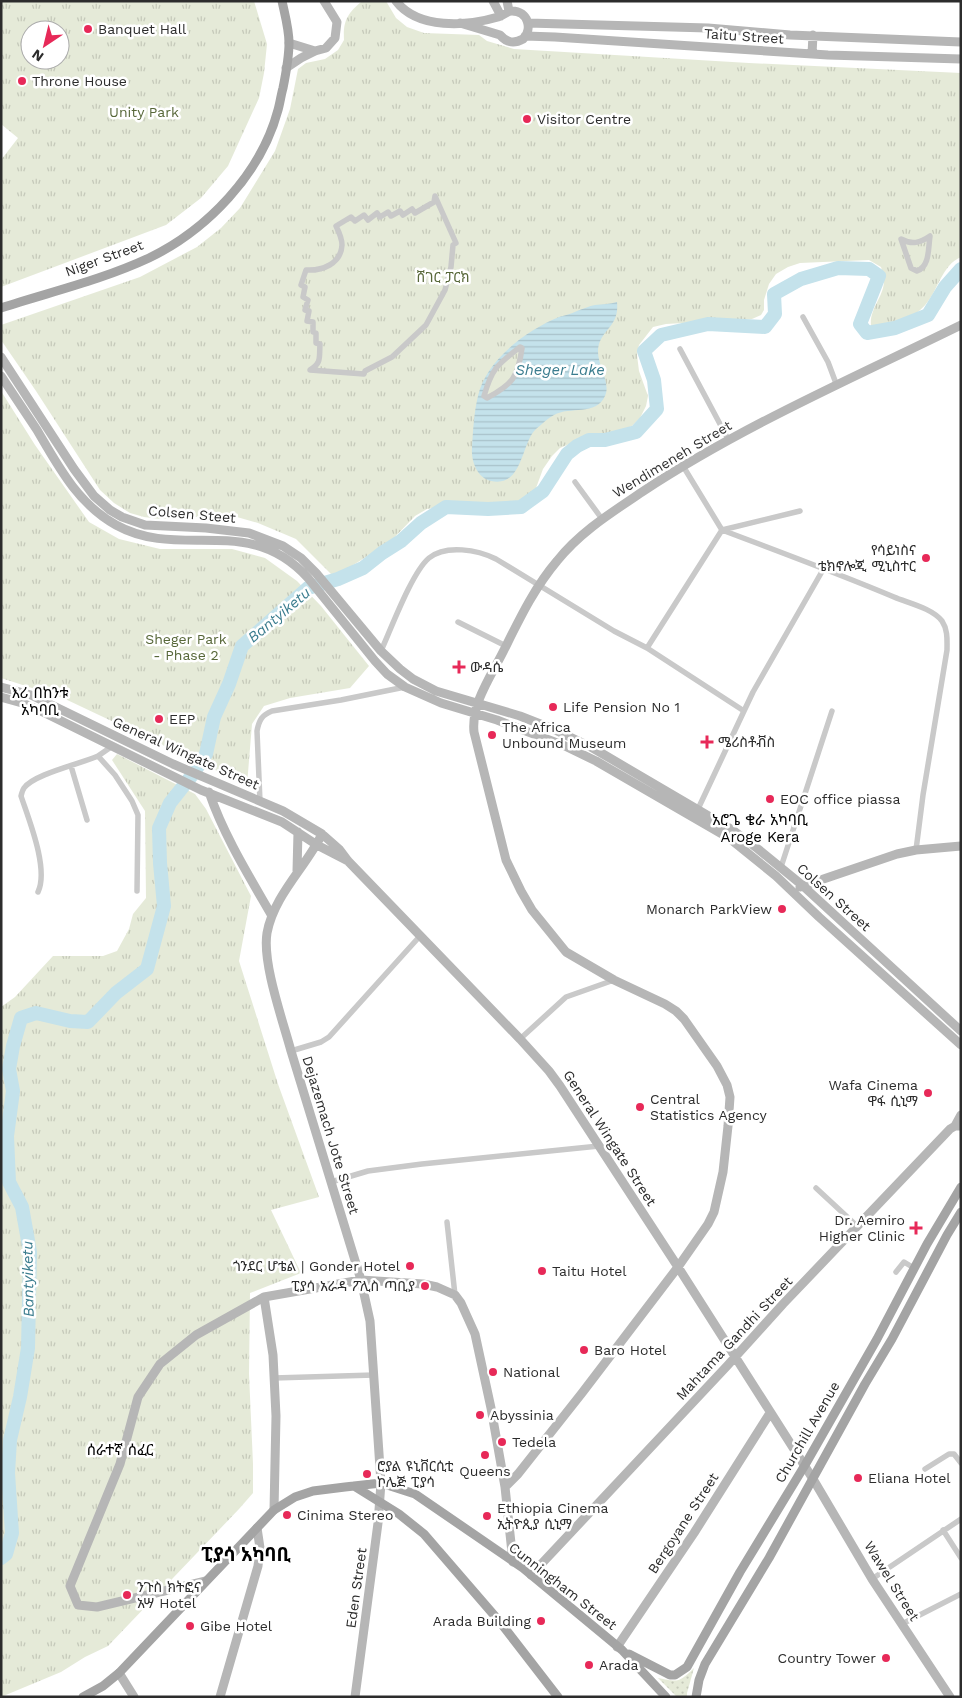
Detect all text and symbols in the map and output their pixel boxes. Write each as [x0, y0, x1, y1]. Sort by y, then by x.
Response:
north arrow [20, 20, 70, 70]
place label: Banquet Hall [98, 21, 187, 37]
marker: Banquet Hall [82, 23, 94, 35]
street label: Taitu Street [703, 25, 785, 47]
text: N [29, 46, 46, 65]
place label: Throne House [32, 73, 127, 89]
marker: Throne House [16, 75, 28, 87]
park label: Unity Park [109, 104, 179, 120]
place label: Visitor Centre [537, 111, 631, 127]
marker: Visitor Centre [521, 113, 533, 125]
street label: Niger Street [63, 236, 145, 280]
park label: ሸገር ፓርክ [416, 269, 470, 285]
water label: Sheger Lake [515, 361, 605, 379]
street label: Wendimeneh Street [610, 417, 735, 501]
street label: Colsen Steet [148, 502, 237, 526]
place label: የሳይነስና ቴክኖሎጂ ሚኒስተር [818, 542, 916, 574]
marker: የሳይነስና ቴክኖሎጂ ሚኒስተር [920, 552, 932, 564]
water label: Bantyiketu [244, 584, 314, 646]
park label: Sheger Park - Phase 2 [145, 631, 227, 663]
place label: ውዳሴ [470, 659, 504, 675]
marker: ውዳሴ [452, 660, 466, 674]
district label: እሪ በከንቱ አካባቢ [12, 684, 68, 719]
place label: Life Pension No 1 [563, 699, 680, 715]
marker: Life Pension No 1 [547, 701, 559, 713]
place label: EEP [169, 711, 195, 727]
street label: General Wingate Street [110, 713, 262, 793]
marker: EEP [153, 713, 165, 725]
place label: The Africa Unbound Museum [502, 719, 626, 751]
marker: The Africa Unbound Museum [486, 729, 498, 741]
place label: ሜሪስቶቭስ [718, 734, 775, 750]
marker: ሜሪስቶቭስ [700, 735, 714, 749]
place label: EOC office piassa [780, 791, 900, 807]
marker: EOC office piassa [764, 793, 776, 805]
district label: አሮጌ ቄራ አካባቢ Aroge Kera [712, 811, 808, 846]
street label: Colsen Street [794, 860, 874, 934]
place label: Monarch ParkView [646, 901, 772, 917]
marker: Monarch ParkView [776, 903, 788, 915]
street label: Dejazemach Jote Street [299, 1054, 363, 1216]
street label: General Wingate Street [560, 1067, 660, 1209]
place label: Wafa Cinema ዋፋ ሲኒማ [828, 1077, 918, 1109]
marker: Wafa Cinema ዋፋ ሲኒማ [922, 1087, 934, 1099]
place label: Central Statistics Agency [650, 1091, 767, 1123]
marker: Central Statistics Agency [634, 1101, 646, 1113]
place label: Dr. Aemiro Higher Clinic [819, 1212, 905, 1244]
marker: Dr. Aemiro Higher Clinic [909, 1221, 923, 1235]
water label: Bantyiketu [18, 1241, 38, 1317]
place label: ጎንደር ሆቴል | Gonder Hotel [233, 1258, 401, 1274]
marker: ጎንደር ሆቴል | Gonder Hotel [404, 1260, 416, 1272]
place label: Taitu Hotel [552, 1263, 627, 1279]
marker: Taitu Hotel [536, 1265, 548, 1277]
street label: Mahtama Gandhi Street [673, 1273, 795, 1403]
place label: ፒያሳ አራዳ ፖሊስ ጣቢያ [291, 1278, 415, 1294]
marker: ፒያሳ አራዳ ፖሊስ ጣቢያ [419, 1280, 431, 1292]
place label: Baro Hotel [594, 1342, 667, 1358]
marker: Baro Hotel [578, 1344, 590, 1356]
place label: National [503, 1364, 560, 1380]
marker: National [487, 1366, 499, 1378]
street label: Churchill Avenue [771, 1378, 843, 1486]
place label: Abyssinia [490, 1407, 554, 1423]
marker: Abyssinia [474, 1409, 486, 1421]
place label: Tedela [512, 1434, 556, 1450]
marker: Tedela [496, 1436, 508, 1448]
district label: ሰራተኛ ሰፈር [87, 1441, 154, 1459]
marker: Queens [479, 1449, 491, 1461]
place label: ሮያል ዩኒቨርሲቲ ኮሌጅ ፒያሳ [377, 1458, 454, 1490]
place label: Queens [459, 1463, 511, 1479]
marker: ሮያል ዩኒቨርሲቲ ኮሌጅ ፒያሳ [361, 1468, 373, 1480]
street label: Bergoyane Street [644, 1470, 722, 1576]
place label: Eliana Hotel [868, 1470, 951, 1486]
marker: Eliana Hotel [852, 1472, 864, 1484]
place label: Ethiopia Cinema ኢትዮጲያ ሲኒማ [497, 1500, 609, 1532]
place label: Cinima Stereo [297, 1507, 393, 1523]
marker: Cinima Stereo [281, 1509, 293, 1521]
marker: Ethiopia Cinema ኢትዮጲያ ሲኒማ [481, 1510, 493, 1522]
street label: Wawel Street [861, 1538, 923, 1624]
street label: Cunningham Street [506, 1539, 620, 1633]
district label: ፒያሳ አካባቢ [201, 1543, 292, 1566]
street label: Eden Street [342, 1547, 370, 1629]
place label: ንጉስ ክትፎና አሣ Hotel [137, 1579, 201, 1611]
marker: ንጉስ ክትፎና አሣ Hotel [121, 1589, 133, 1601]
place label: Arada Building [433, 1613, 532, 1629]
marker: Arada Building [535, 1615, 547, 1627]
place label: Gibe Hotel [200, 1618, 273, 1634]
marker: Gibe Hotel [184, 1620, 196, 1632]
place label: Country Tower [778, 1650, 876, 1666]
marker: Country Tower [880, 1652, 892, 1664]
place label: Arada [599, 1657, 638, 1673]
marker: Arada [583, 1659, 595, 1671]

